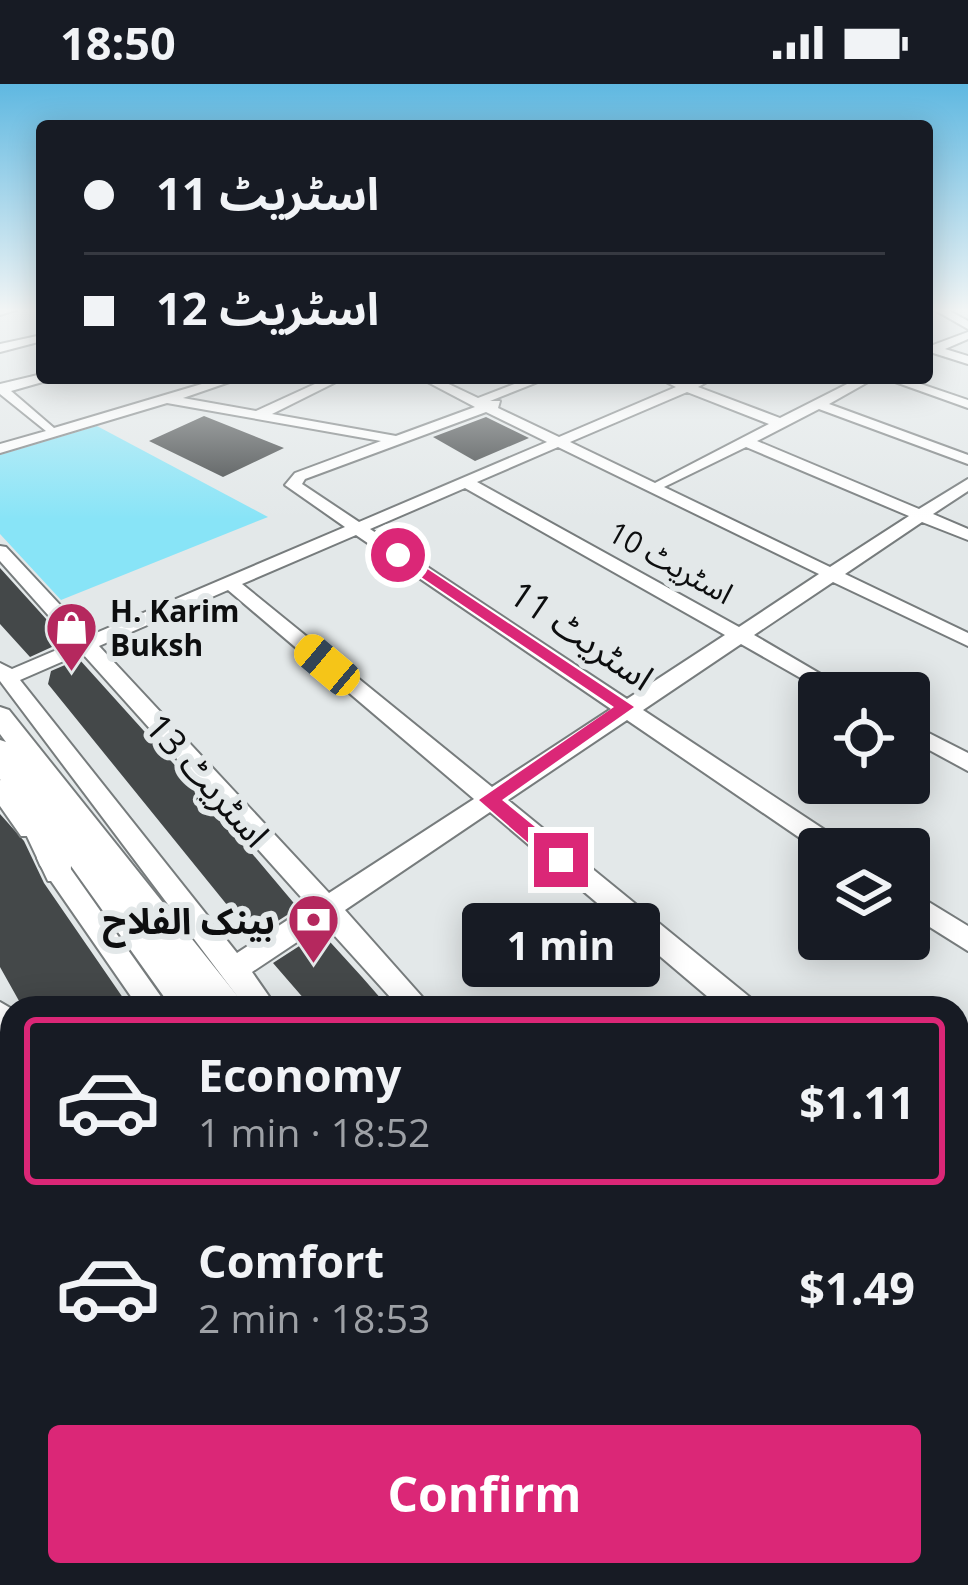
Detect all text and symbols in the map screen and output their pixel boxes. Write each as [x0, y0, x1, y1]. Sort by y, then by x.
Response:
text: 18:50 [60, 12, 176, 73]
text: اسٹریٹ 11 [156, 162, 379, 223]
text: اسٹریٹ 12 [156, 277, 379, 338]
street label: اسٹریٹ 10 [601, 511, 741, 613]
route start [371, 528, 425, 582]
street label: اسٹریٹ 11 [500, 569, 664, 701]
place label: H. Karim Buksh [110, 590, 240, 665]
shop icon: H. Karim Buksh [43, 599, 99, 673]
car [288, 628, 366, 702]
map controls [798, 672, 930, 960]
button: locate [798, 672, 930, 804]
street label: اسٹریٹ 13 [135, 703, 281, 857]
button: layers [798, 828, 930, 960]
route end [534, 833, 588, 887]
bank icon: بینک الفلاح [286, 892, 342, 966]
place label: بینک الفلاح [103, 896, 275, 948]
callout: 1 min [462, 902, 660, 986]
text: 1 min [507, 918, 615, 971]
text: Economy [198, 1044, 401, 1105]
icon: car [54, 1047, 162, 1155]
text: $1.11 [799, 1071, 915, 1132]
text: 1 min · 18:52 [198, 1105, 430, 1158]
text: Comfort [198, 1230, 384, 1291]
icon: car [54, 1233, 162, 1341]
text: $1.49 [799, 1257, 915, 1318]
text: 2 min · 18:53 [198, 1291, 430, 1344]
button: Confirm [48, 1425, 921, 1563]

